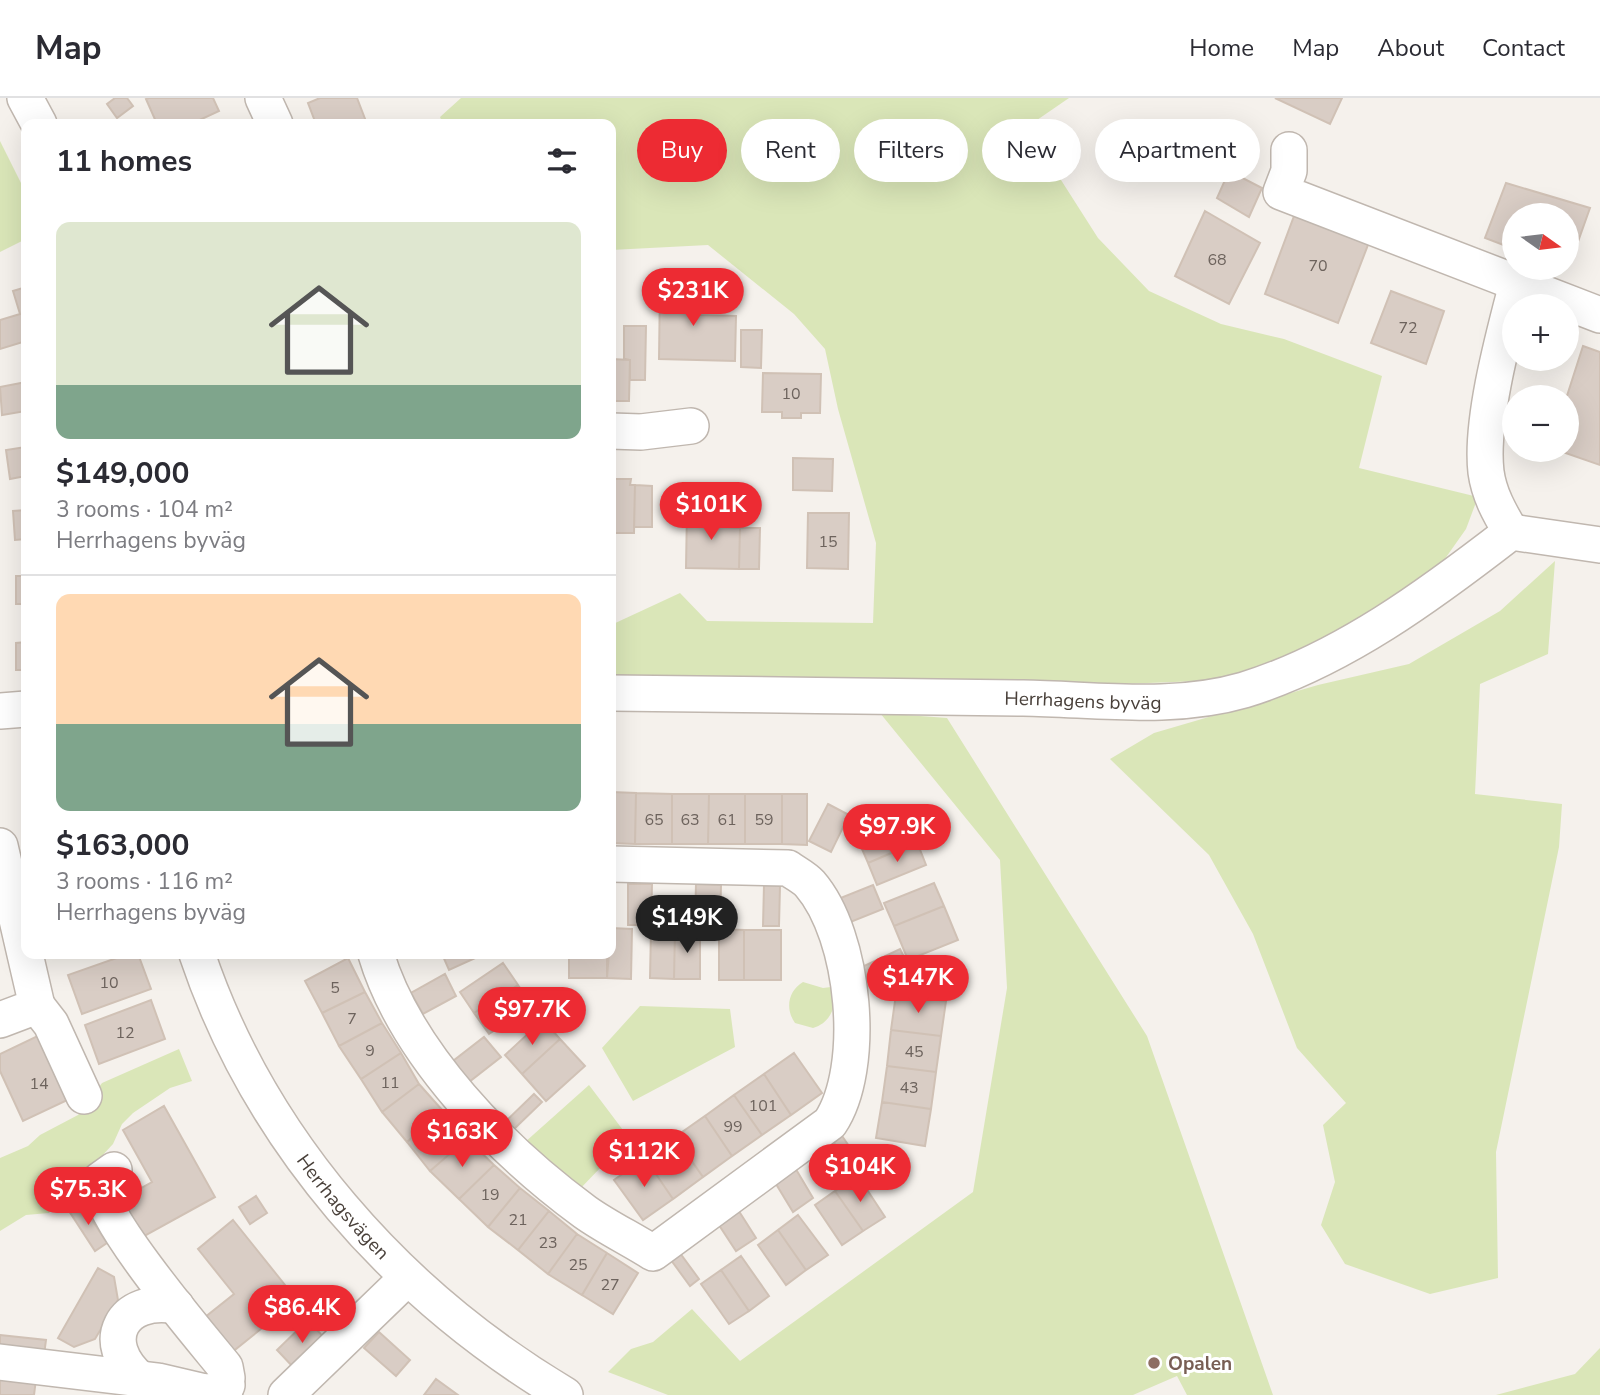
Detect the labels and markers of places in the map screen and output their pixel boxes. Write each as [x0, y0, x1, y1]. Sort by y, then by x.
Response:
pin: $231K [644, 268, 742, 328]
pin: $101K [662, 482, 760, 542]
pin: $97.9K [840, 804, 954, 864]
pin: $149K [638, 896, 736, 955]
pin: $147K [869, 956, 967, 1015]
pin: $97.7K [475, 988, 589, 1047]
pin: $163K [413, 1110, 511, 1169]
pin: $112K [595, 1130, 693, 1189]
pin: $104K [811, 1144, 909, 1204]
pin: $75.3K [31, 1168, 145, 1227]
pin: $86.4K [245, 1286, 359, 1345]
place label: Opalen [1168, 1351, 1232, 1377]
marker: Opalen [1146, 1355, 1162, 1371]

